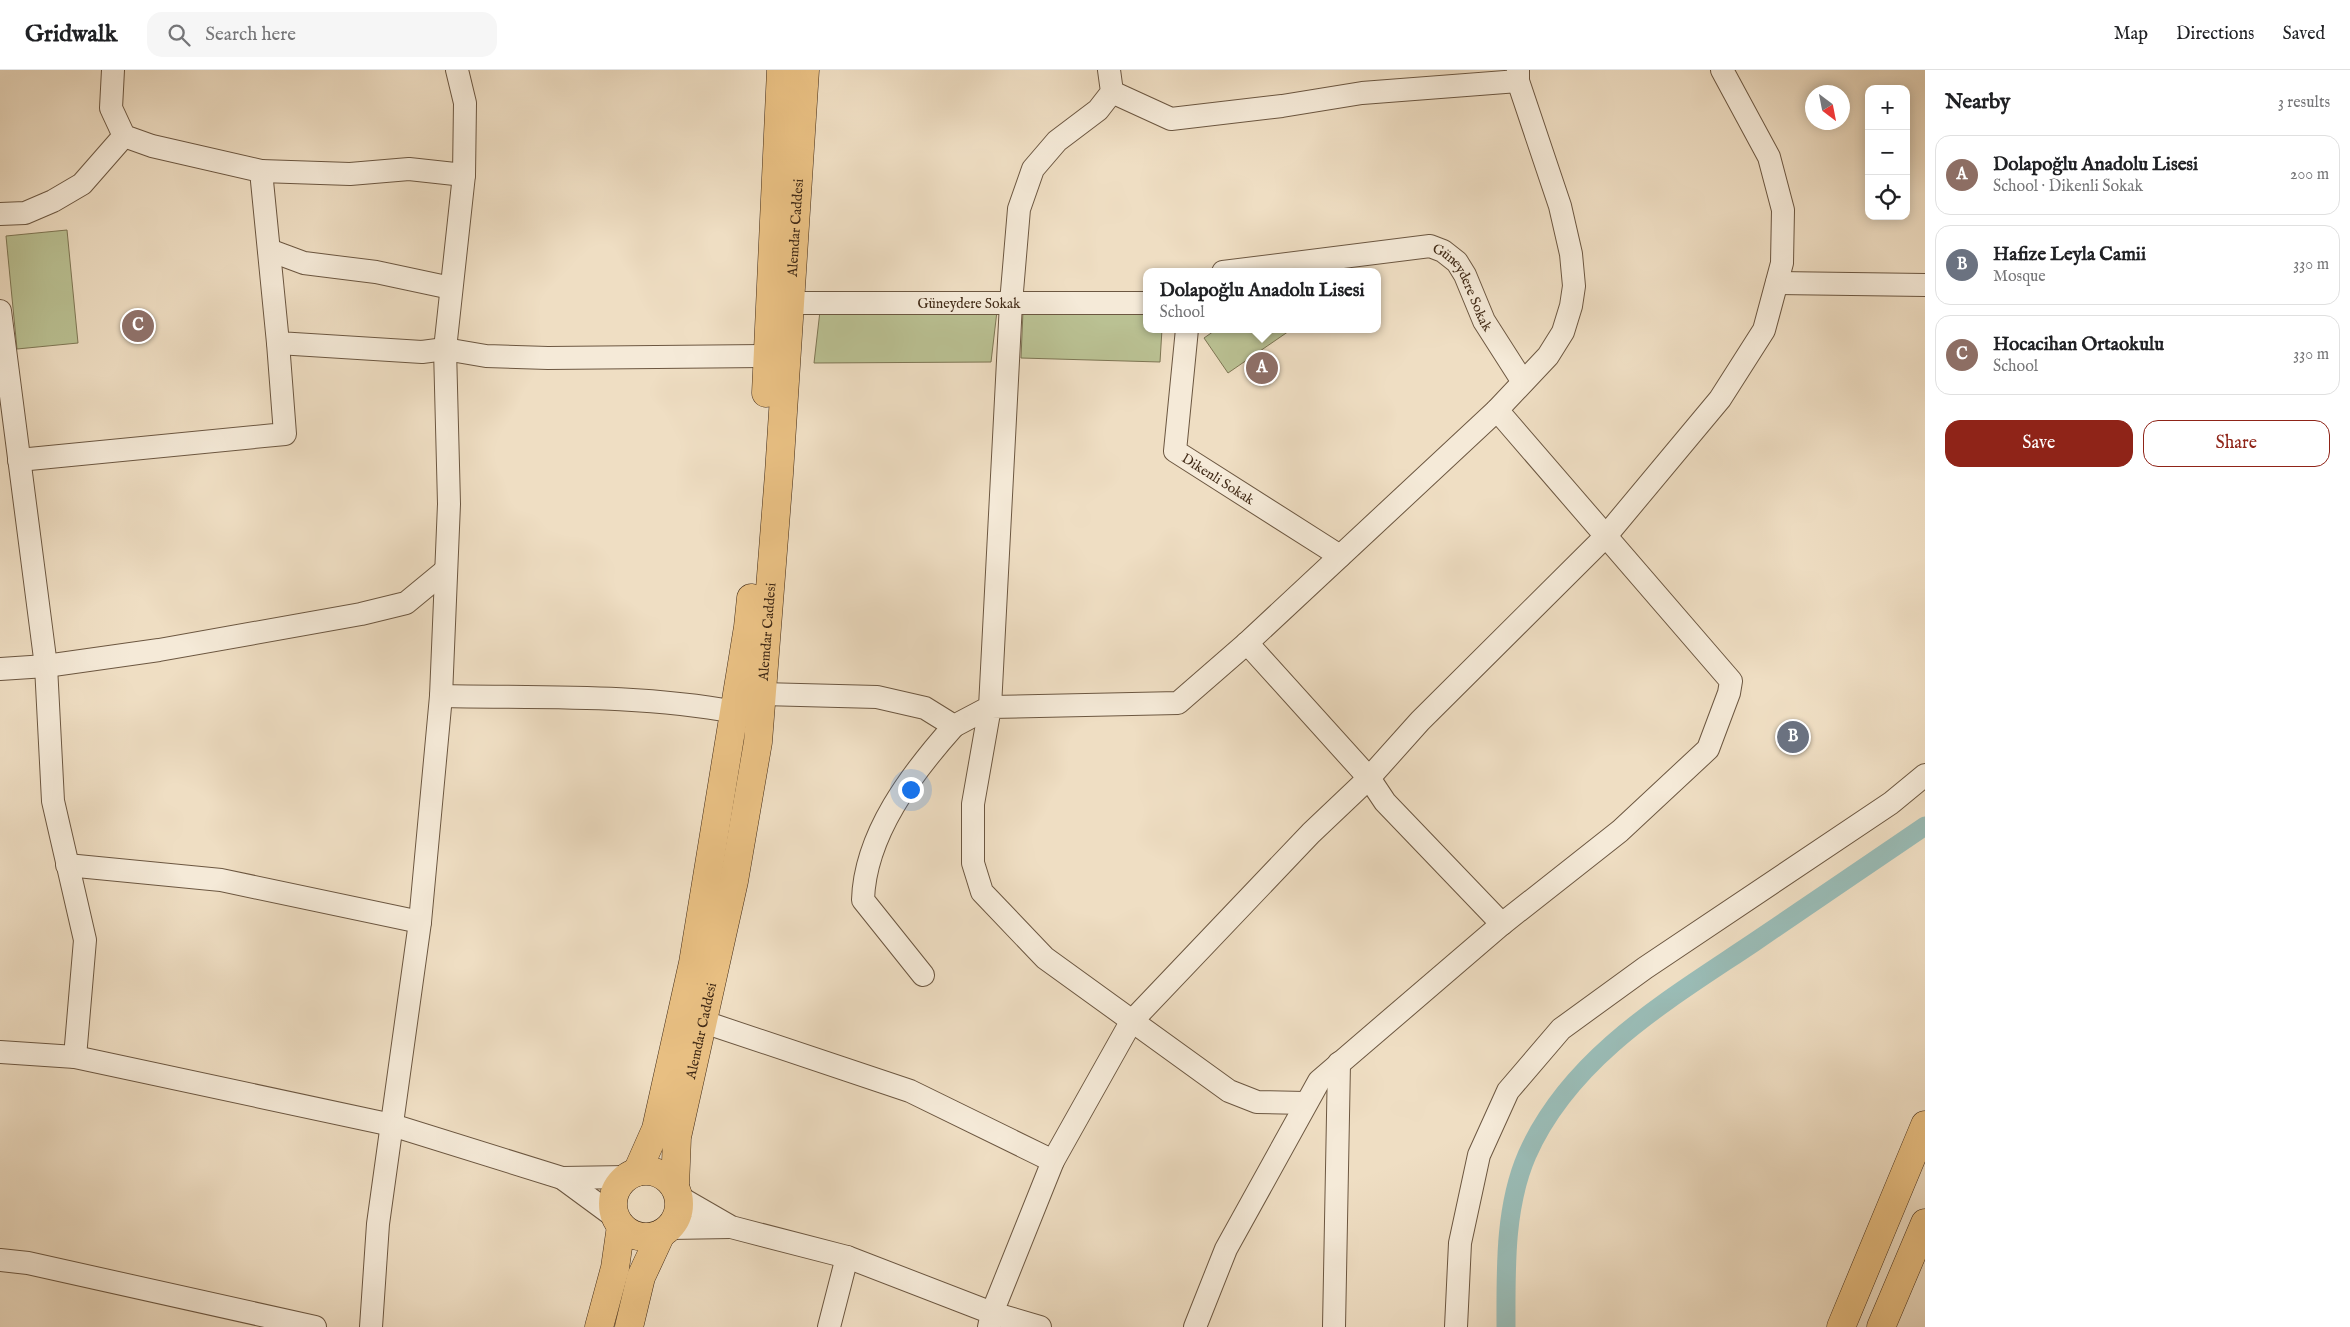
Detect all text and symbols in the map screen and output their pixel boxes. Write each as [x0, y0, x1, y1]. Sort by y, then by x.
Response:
search box [147, 12, 497, 57]
text: Gridwalk [25, 19, 117, 50]
icon: search [165, 21, 193, 49]
text: Search here [205, 23, 296, 47]
text: Map [2114, 23, 2148, 46]
text: Directions [2176, 23, 2254, 46]
text: Saved [2282, 23, 2325, 46]
north arrow [1805, 85, 1850, 130]
map controls [1865, 85, 1910, 220]
button: + [1865, 85, 1910, 130]
text: Nearby [1945, 89, 2010, 116]
text: 3 results [2278, 93, 2330, 113]
button: − [1865, 130, 1910, 175]
text: Dolapoğlu Anadolu Lisesi [1993, 153, 2198, 177]
text: A [1957, 165, 1967, 185]
text: 200 m [2290, 165, 2329, 185]
button: locate [1865, 175, 1910, 220]
text: School · Dikenli Sokak [1993, 177, 2143, 197]
street label: Alemdar Caddesi [784, 178, 808, 278]
street label: Güneydere Sokak [1430, 240, 1497, 335]
text: Hafize Leyla Camii [1993, 243, 2146, 267]
text: B [1957, 255, 1967, 275]
text: 330 m [2293, 255, 2329, 275]
text: Mosque [1993, 267, 2046, 287]
popup [1143, 268, 1381, 333]
text: Dolapoğlu Anadolu Lisesi [1159, 279, 1365, 303]
street label: Güneydere Sokak [917, 295, 1021, 313]
text: School [1159, 303, 1205, 323]
pin: C [122, 307, 154, 345]
text: Hocacihan Ortaokulu [1993, 333, 2164, 357]
text: C [1956, 345, 1968, 365]
text: 330 m [2293, 345, 2329, 365]
pin: A [1246, 349, 1278, 387]
text: School [1993, 357, 2038, 377]
button: Save [1945, 420, 2133, 467]
button: Share [2143, 420, 2330, 467]
street label: Dikenli Sokak [1178, 450, 1258, 510]
street label: Alemdar Caddesi [755, 582, 780, 682]
pin: B [1777, 718, 1809, 756]
your location [898, 777, 924, 803]
street label: Alemdar Caddesi [682, 981, 721, 1082]

